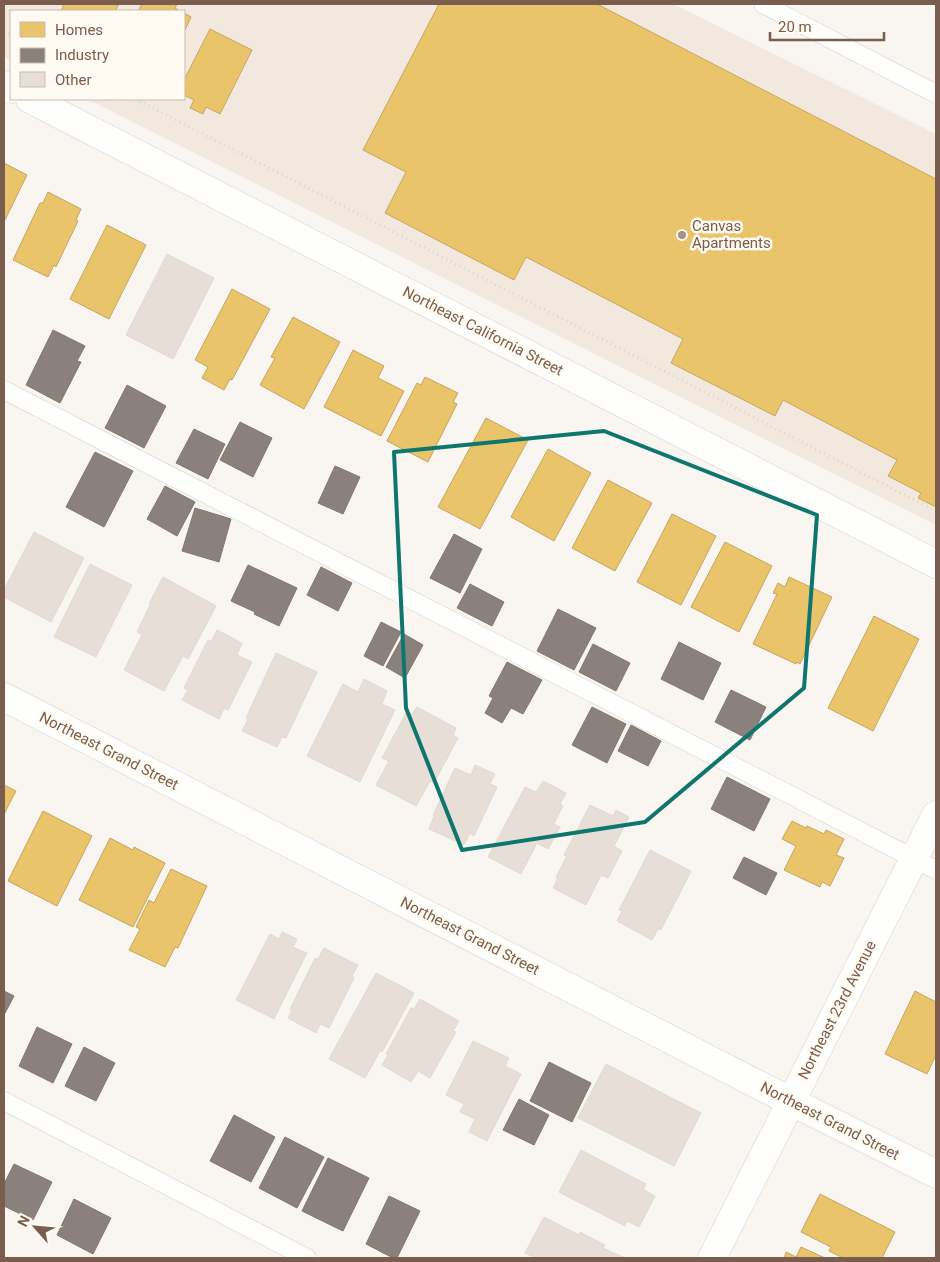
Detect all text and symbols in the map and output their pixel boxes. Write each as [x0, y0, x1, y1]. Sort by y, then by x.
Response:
legend [10, 10, 185, 100]
scale bar [770, 10, 884, 42]
text: 20 m [778, 18, 812, 36]
text: Homes [55, 21, 103, 39]
text: Industry [55, 46, 109, 64]
text: Other [55, 71, 92, 89]
place label: Canvas Apartments [692, 217, 771, 252]
marker: Canvas Apartments [676, 229, 688, 241]
street label: Northeast California Street [400, 283, 566, 379]
street label: Northeast Grand Street [37, 708, 182, 794]
street label: Northeast Grand Street [398, 893, 543, 979]
street label: Northeast 23rd Avenue [794, 938, 880, 1082]
street label: Northeast Grand Street [758, 1078, 903, 1164]
north arrow [10, 1202, 60, 1252]
text: N [14, 1213, 33, 1229]

